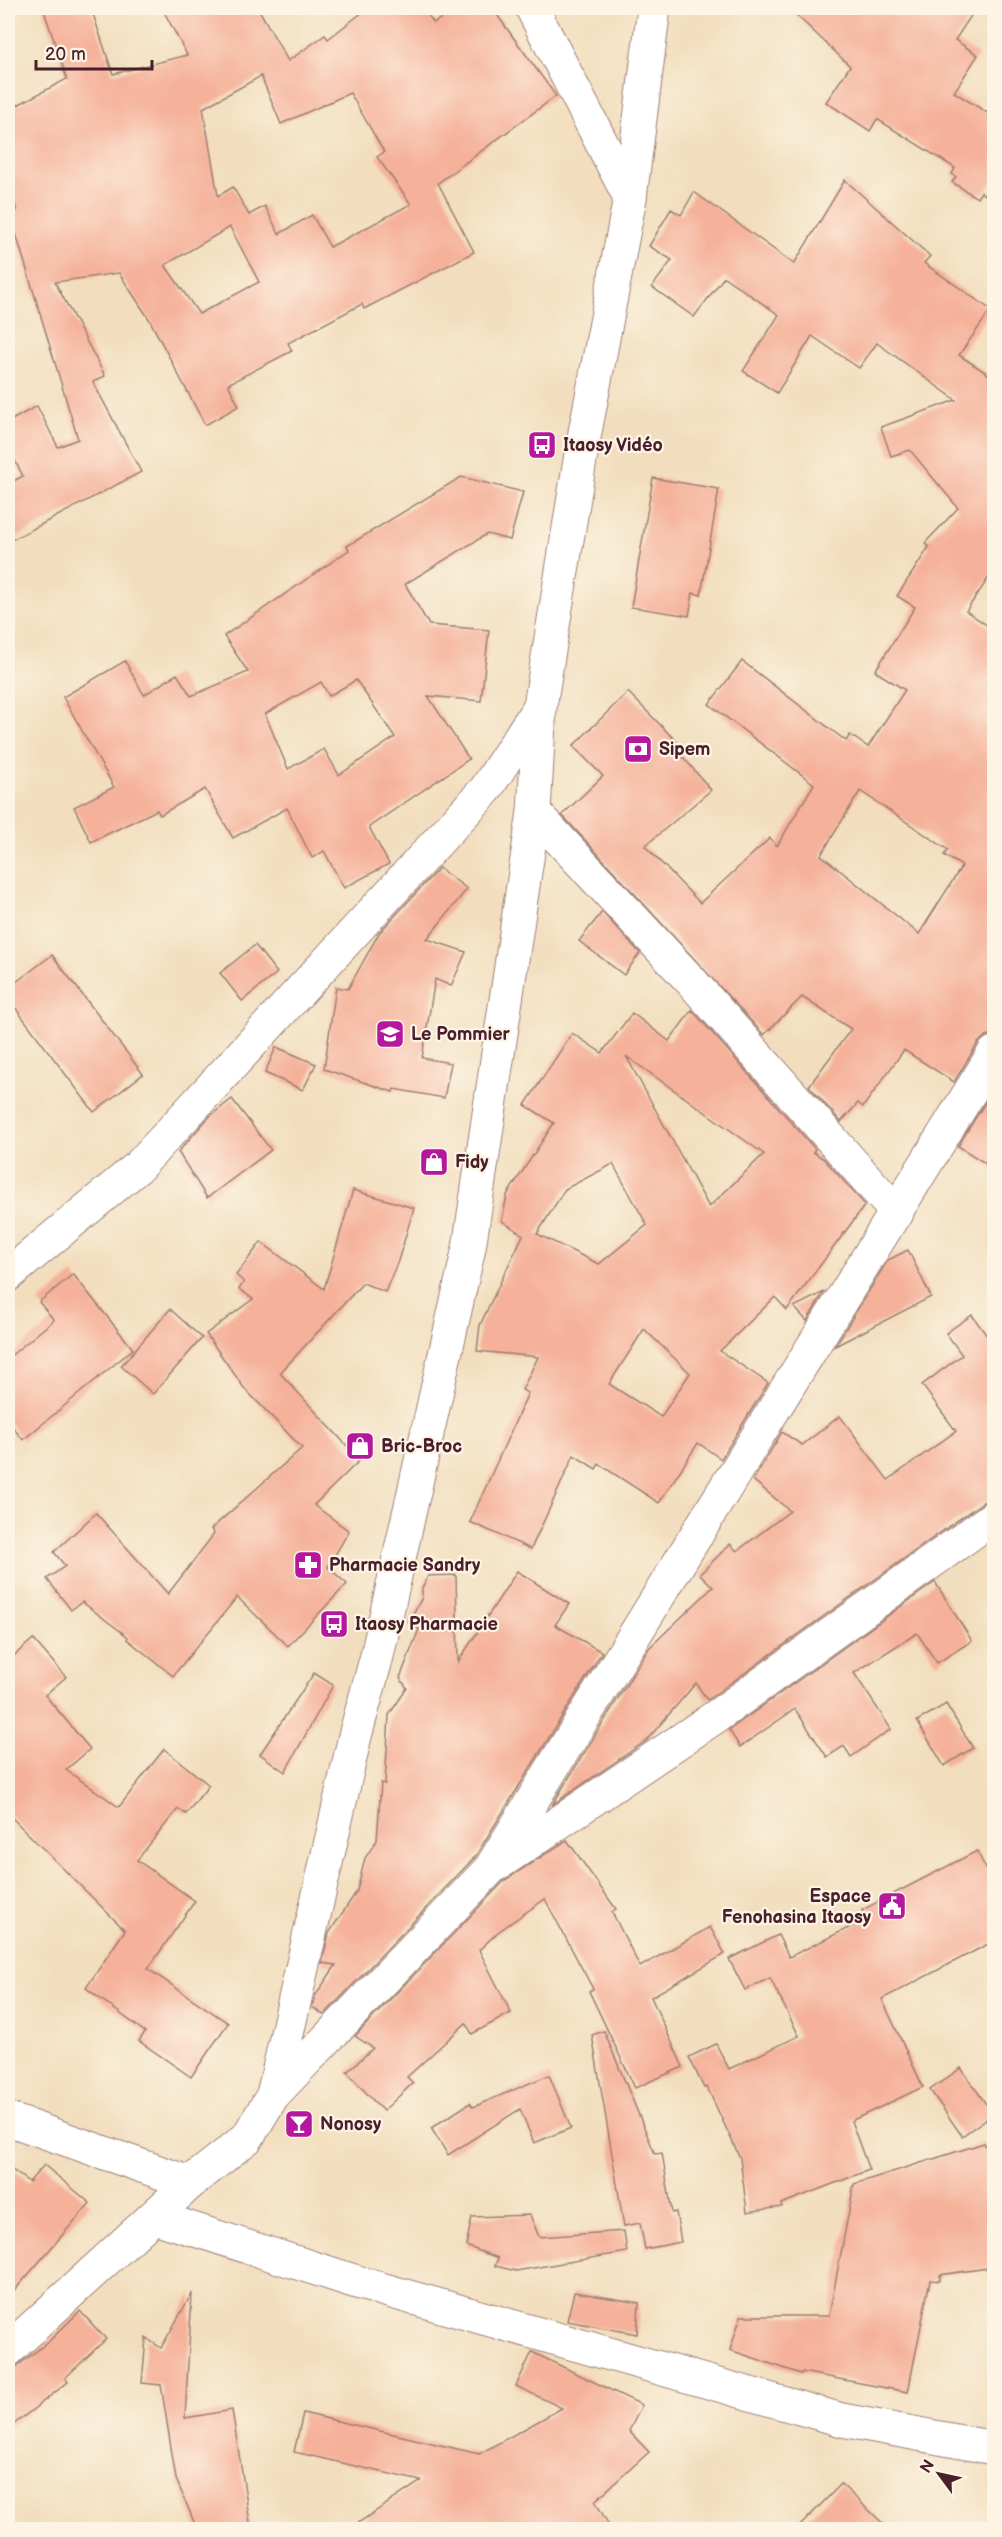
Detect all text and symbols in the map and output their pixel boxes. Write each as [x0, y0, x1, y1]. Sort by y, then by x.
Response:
scale bar [36, 33, 152, 71]
text: 20 m [45, 44, 86, 65]
bus stop icon: Itaosy Vidéo [526, 429, 558, 461]
place label: Itaosy Vidéo [563, 435, 663, 456]
bank icon: Sipem [622, 733, 654, 765]
place label: Sipem [659, 739, 710, 760]
school or university icon: Le Pommier [374, 1018, 406, 1050]
place label: Le Pommier [411, 1024, 510, 1045]
shop icon: Fidy [418, 1146, 450, 1178]
place label: Fidy [455, 1152, 489, 1173]
shop icon: Bric-Broc [344, 1430, 376, 1462]
place label: Bric-Broc [381, 1436, 462, 1457]
pharmacy icon: Pharmacie Sandry [292, 1549, 324, 1581]
place label: Pharmacie Sandry [329, 1555, 481, 1576]
bus stop icon: Itaosy Pharmacie [318, 1608, 350, 1640]
place label: Itaosy Pharmacie [355, 1614, 498, 1635]
place label: Espace Fenohasina Itaosy [722, 1886, 872, 1928]
public building icon: Espace Fenohasina Itaosy [876, 1890, 908, 1922]
bar icon: Nonosy [283, 2108, 315, 2140]
place label: Nonosy [320, 2114, 382, 2135]
north arrow [909, 2444, 969, 2504]
text: N [916, 2456, 939, 2477]

